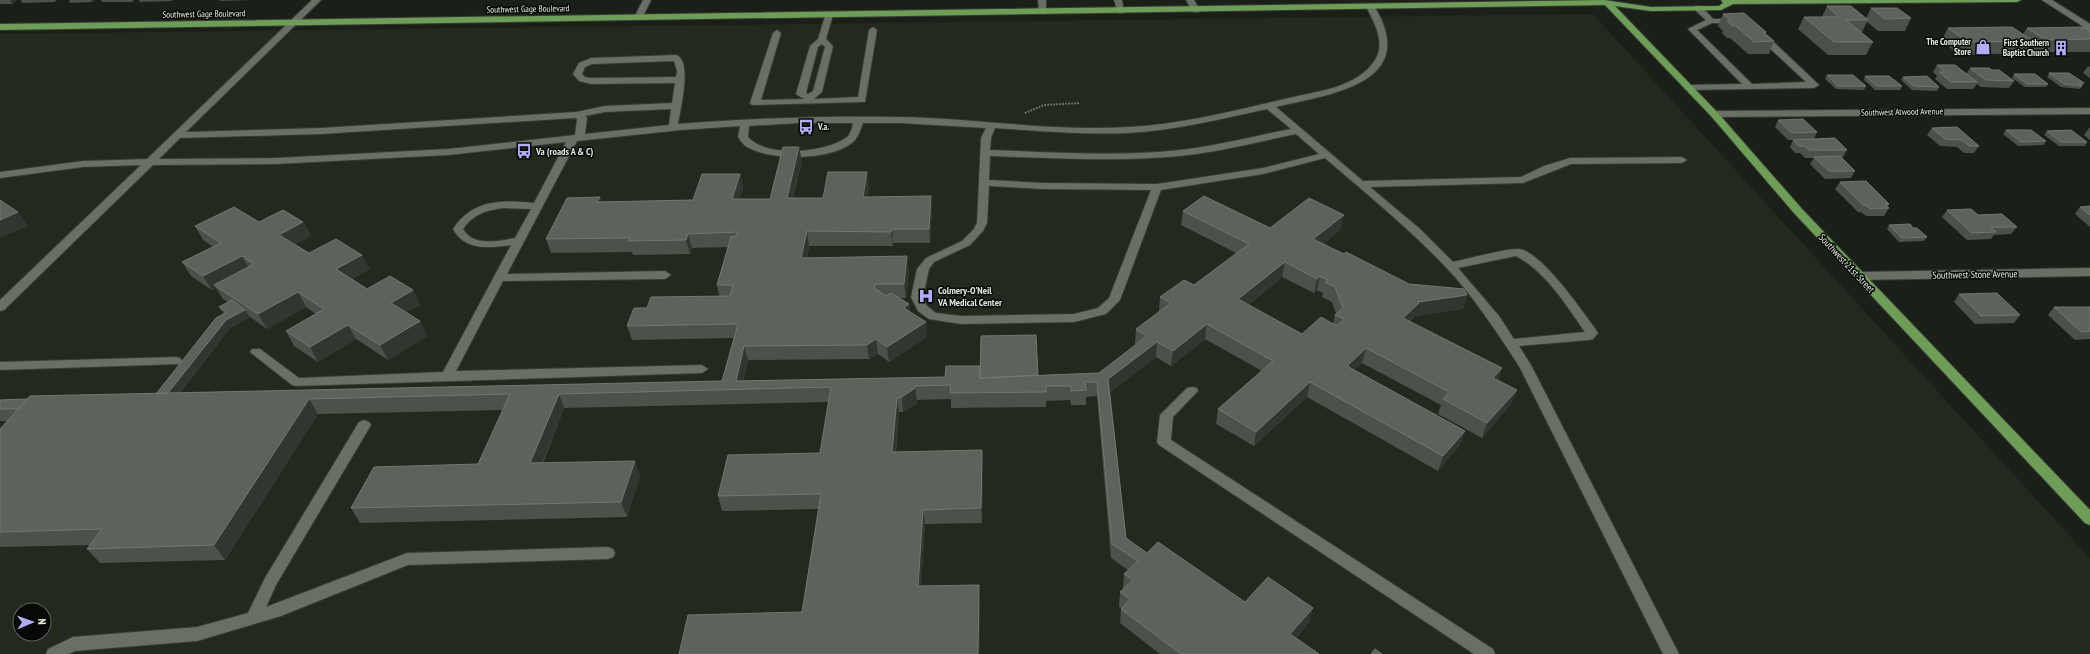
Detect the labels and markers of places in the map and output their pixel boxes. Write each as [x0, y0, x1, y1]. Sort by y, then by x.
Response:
place label: The Computer Store [1926, 36, 1971, 57]
place label: First Southern Baptist Church [2003, 37, 2049, 58]
shop icon: The Computer Store [1974, 38, 1992, 56]
building icon: First Southern Baptist Church [2052, 39, 2070, 57]
bus stop icon: V.a. [797, 118, 815, 136]
place label: V.a. [817, 121, 829, 132]
bus stop icon: Va (roads A & C) [515, 142, 533, 160]
place label: Va (roads A & C) [535, 145, 594, 158]
place label: Colmery-O'Neil VA Medical Center [937, 284, 1002, 309]
hospital icon: Colmery-O'Neil VA Medical Center [917, 287, 935, 305]

